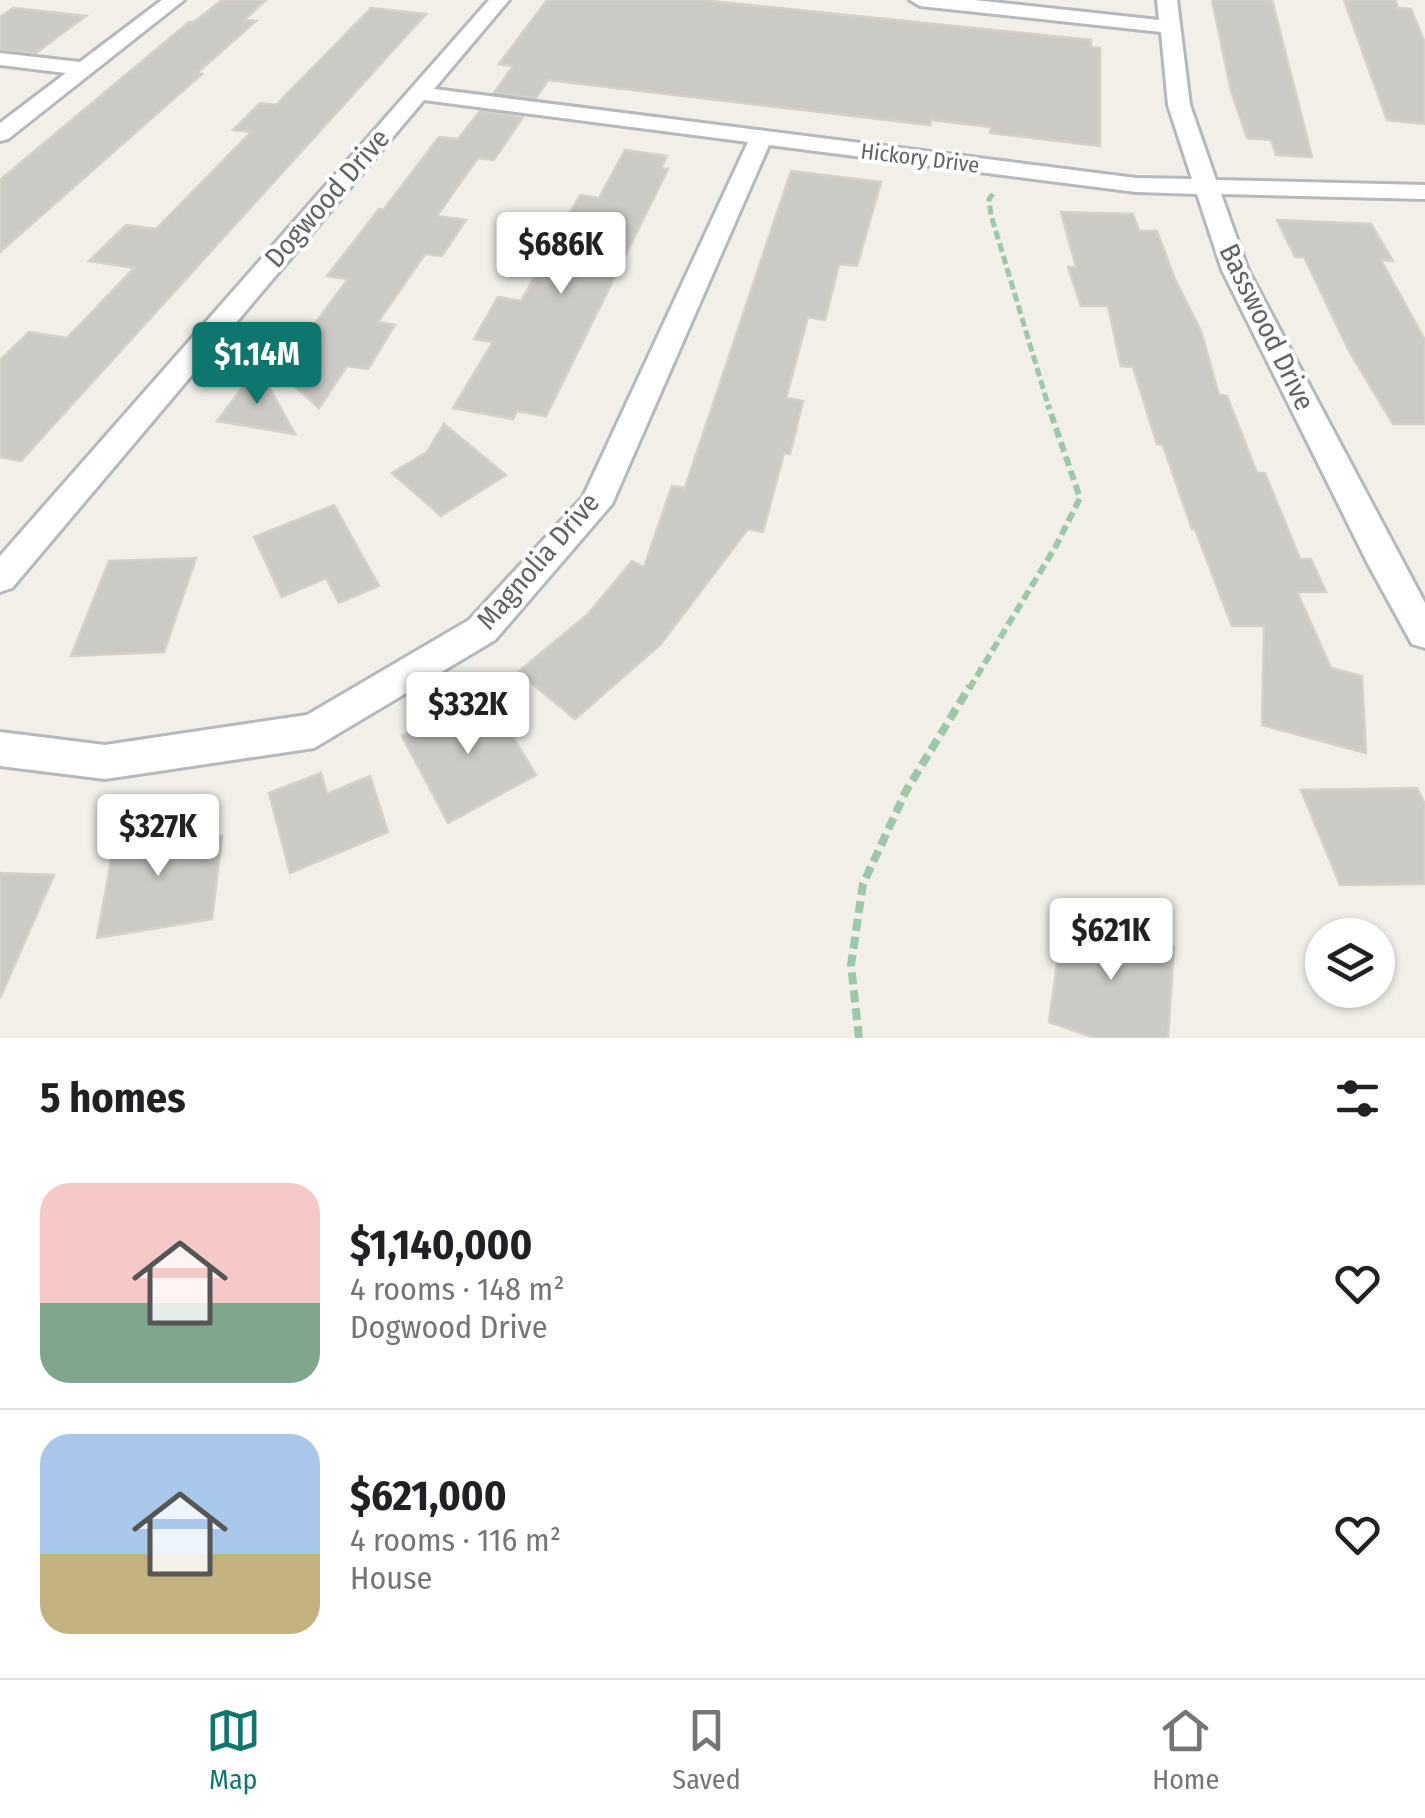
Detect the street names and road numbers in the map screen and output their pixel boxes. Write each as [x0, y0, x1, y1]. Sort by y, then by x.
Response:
street label: Dogwood Drive [258, 122, 396, 274]
street label: Hickory Drive [859, 137, 981, 179]
street label: Basswood Drive [1213, 238, 1321, 416]
street label: Magnolia Drive [470, 486, 606, 636]

